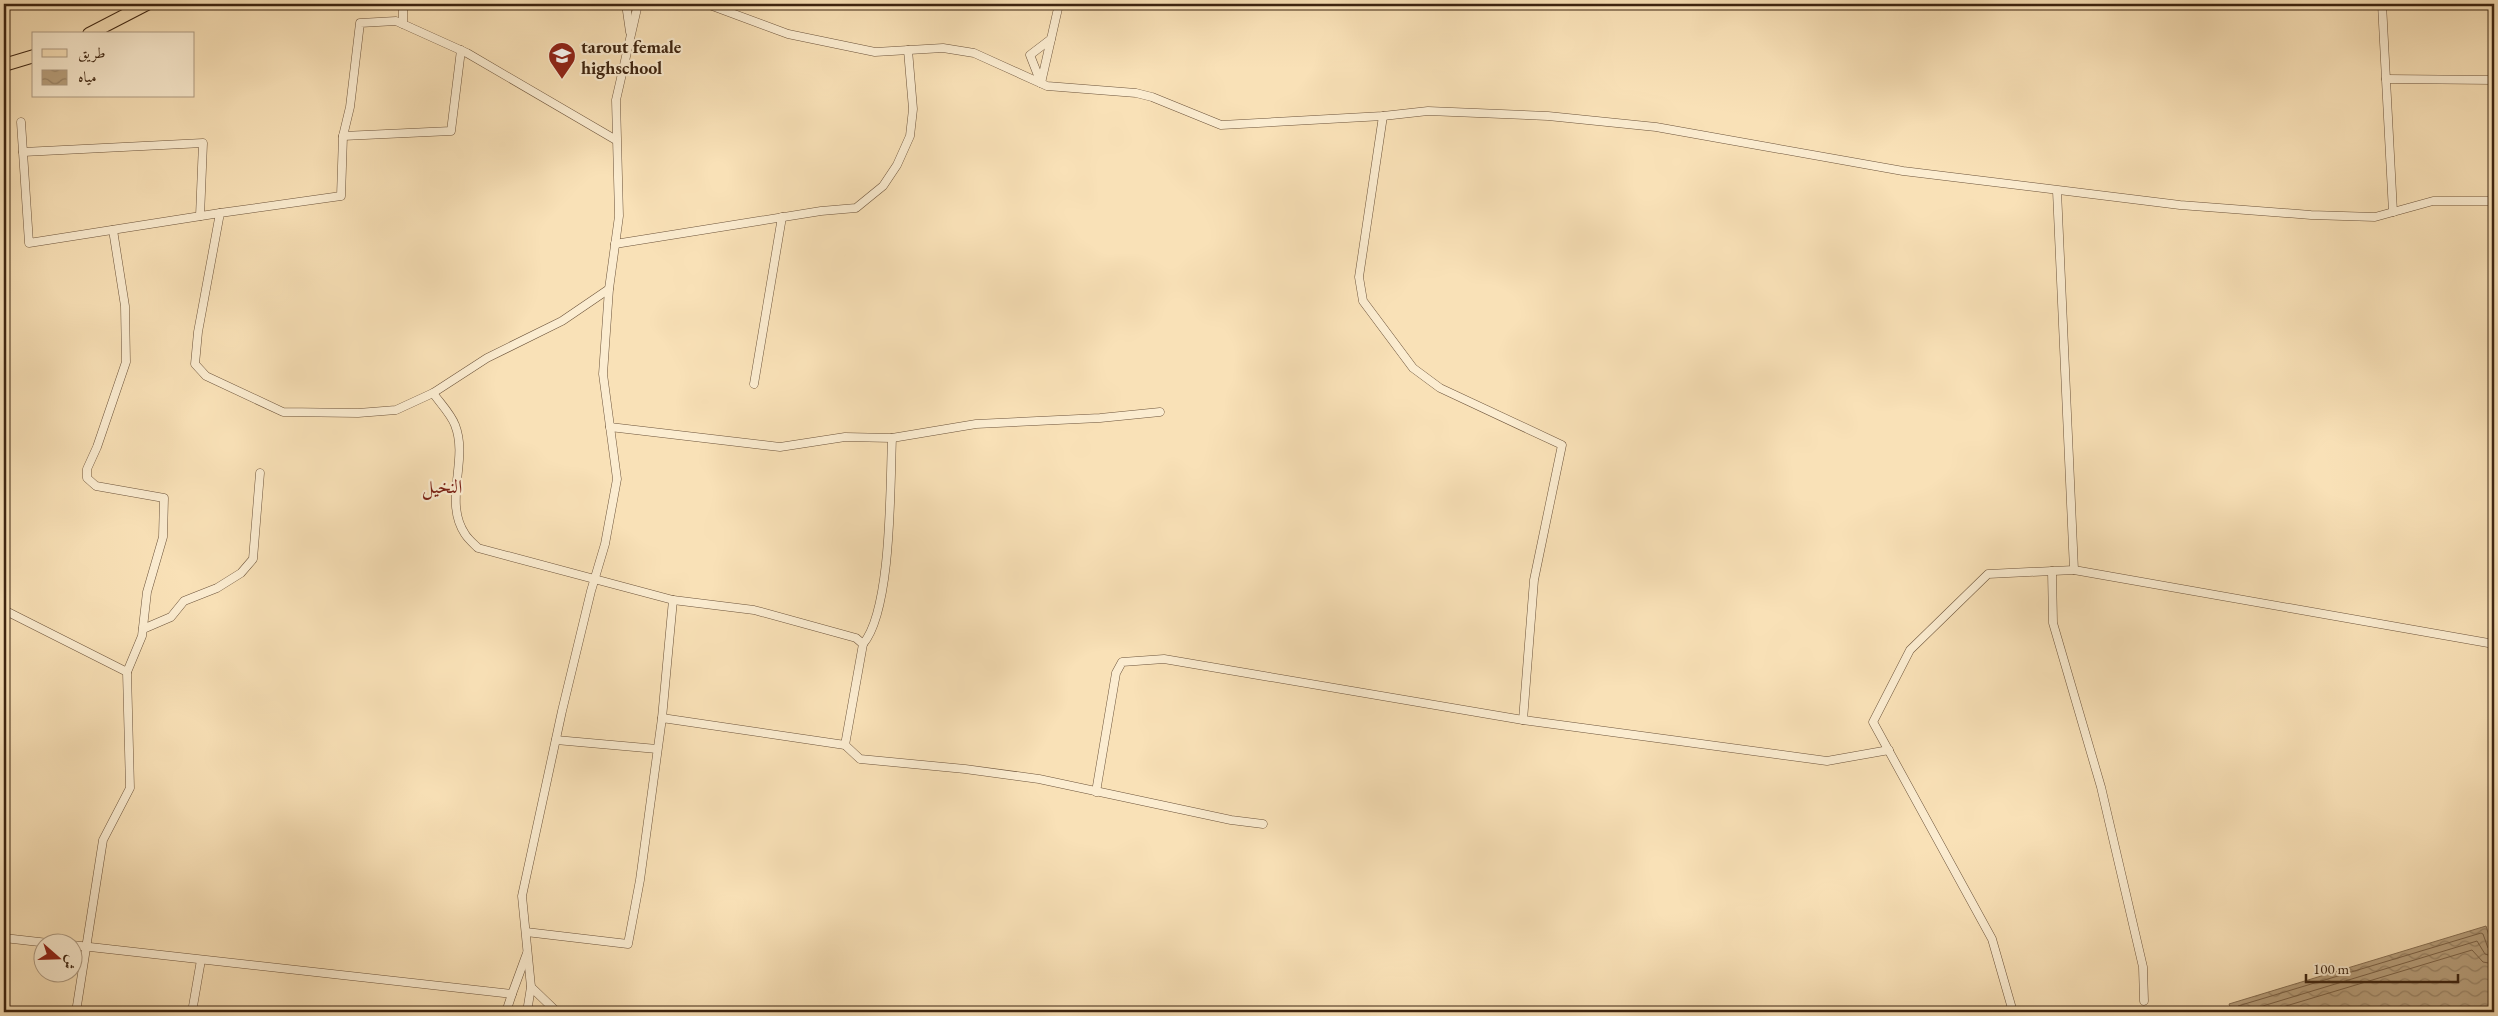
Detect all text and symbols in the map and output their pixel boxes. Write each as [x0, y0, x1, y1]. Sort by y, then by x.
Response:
legend [32, 32, 195, 98]
place label: tarout female highschool [581, 35, 682, 79]
school or university icon: tarout female highschool [547, 41, 577, 80]
text: طريق [78, 43, 105, 63]
text: مياه [78, 67, 96, 86]
district label: النخيل [422, 474, 462, 500]
north arrow [32, 934, 82, 984]
scale bar [2306, 951, 2458, 983]
text: ش [59, 953, 81, 972]
text: 100 m [2313, 959, 2350, 978]

